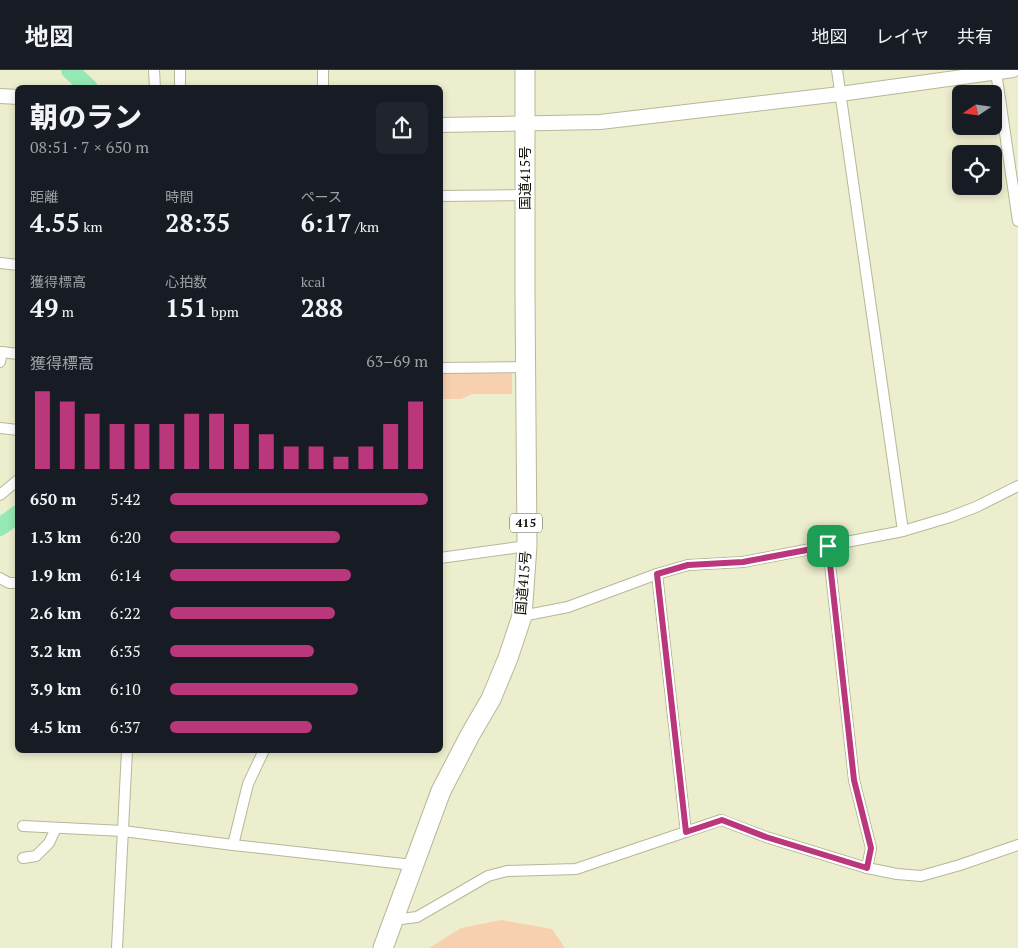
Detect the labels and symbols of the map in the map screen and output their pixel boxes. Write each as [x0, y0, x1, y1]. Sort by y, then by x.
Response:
north arrow [952, 85, 1002, 135]
street label: 国道415号 [515, 146, 534, 210]
road number: 415 [510, 513, 542, 532]
pin [807, 525, 849, 567]
street label: 国道415号 [510, 550, 535, 616]

